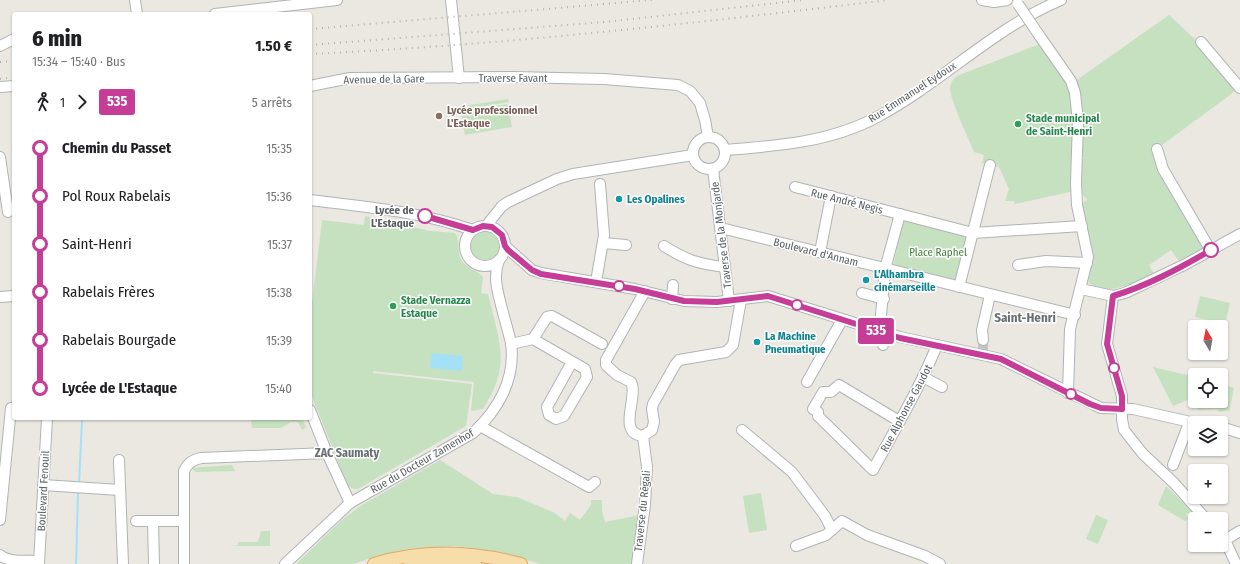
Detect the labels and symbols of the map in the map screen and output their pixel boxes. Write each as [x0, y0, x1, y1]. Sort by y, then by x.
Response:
street label: Rue Emmanuel Eydoux [866, 59, 959, 126]
street label: Avenue de la Gare [343, 72, 425, 87]
street label: Traverse Favant [478, 72, 548, 85]
place label: Lycée professionnel L'Estaque [447, 104, 539, 130]
marker: Lycée professionnel L'Estaque [434, 111, 444, 121]
place label: Stade municipal de Saint-Henri [1026, 112, 1100, 138]
marker: Stade municipal de Saint-Henri [1013, 119, 1023, 129]
street label: Traverse de la Monjarde [709, 181, 734, 289]
street label: Rue André Negis [810, 186, 884, 217]
place label: Les Opalines [627, 193, 685, 206]
marker: Les Opalines [614, 194, 624, 204]
place label: Lycée de L'Estaque [371, 204, 414, 230]
marker: Lycée de L'Estaque [417, 208, 433, 224]
street label: Boulevard d'Annam [772, 236, 860, 269]
unlabelled marker [1203, 242, 1219, 258]
park label: Place Raphel [909, 246, 967, 259]
place label: L'Alhambra cinémarseille [874, 268, 936, 294]
marker: L'Alhambra cinémarseille [861, 275, 871, 285]
unlabelled marker [613, 280, 625, 292]
place label: Stade Vernazza Estaque [401, 294, 471, 320]
unlabelled marker [791, 299, 803, 311]
marker: Stade Vernazza Estaque [388, 301, 398, 311]
district label: Saint-Henri [994, 310, 1056, 325]
line badge: 535 [853, 318, 899, 344]
north arrow [1188, 320, 1228, 360]
place label: La Machine Pneumatique [765, 330, 826, 356]
marker: La Machine Pneumatique [752, 337, 762, 347]
street label: Rue Alphonse Gaudot [878, 362, 935, 454]
unlabelled marker [1108, 362, 1120, 374]
unlabelled marker [1065, 388, 1077, 400]
street label: Rue du Docteur Zamenhof [368, 426, 477, 496]
district label: ZAC Saumaty [315, 446, 380, 460]
street label: Boulevard Fenouil [35, 450, 52, 532]
street label: Traverse du Régali [632, 470, 653, 552]

